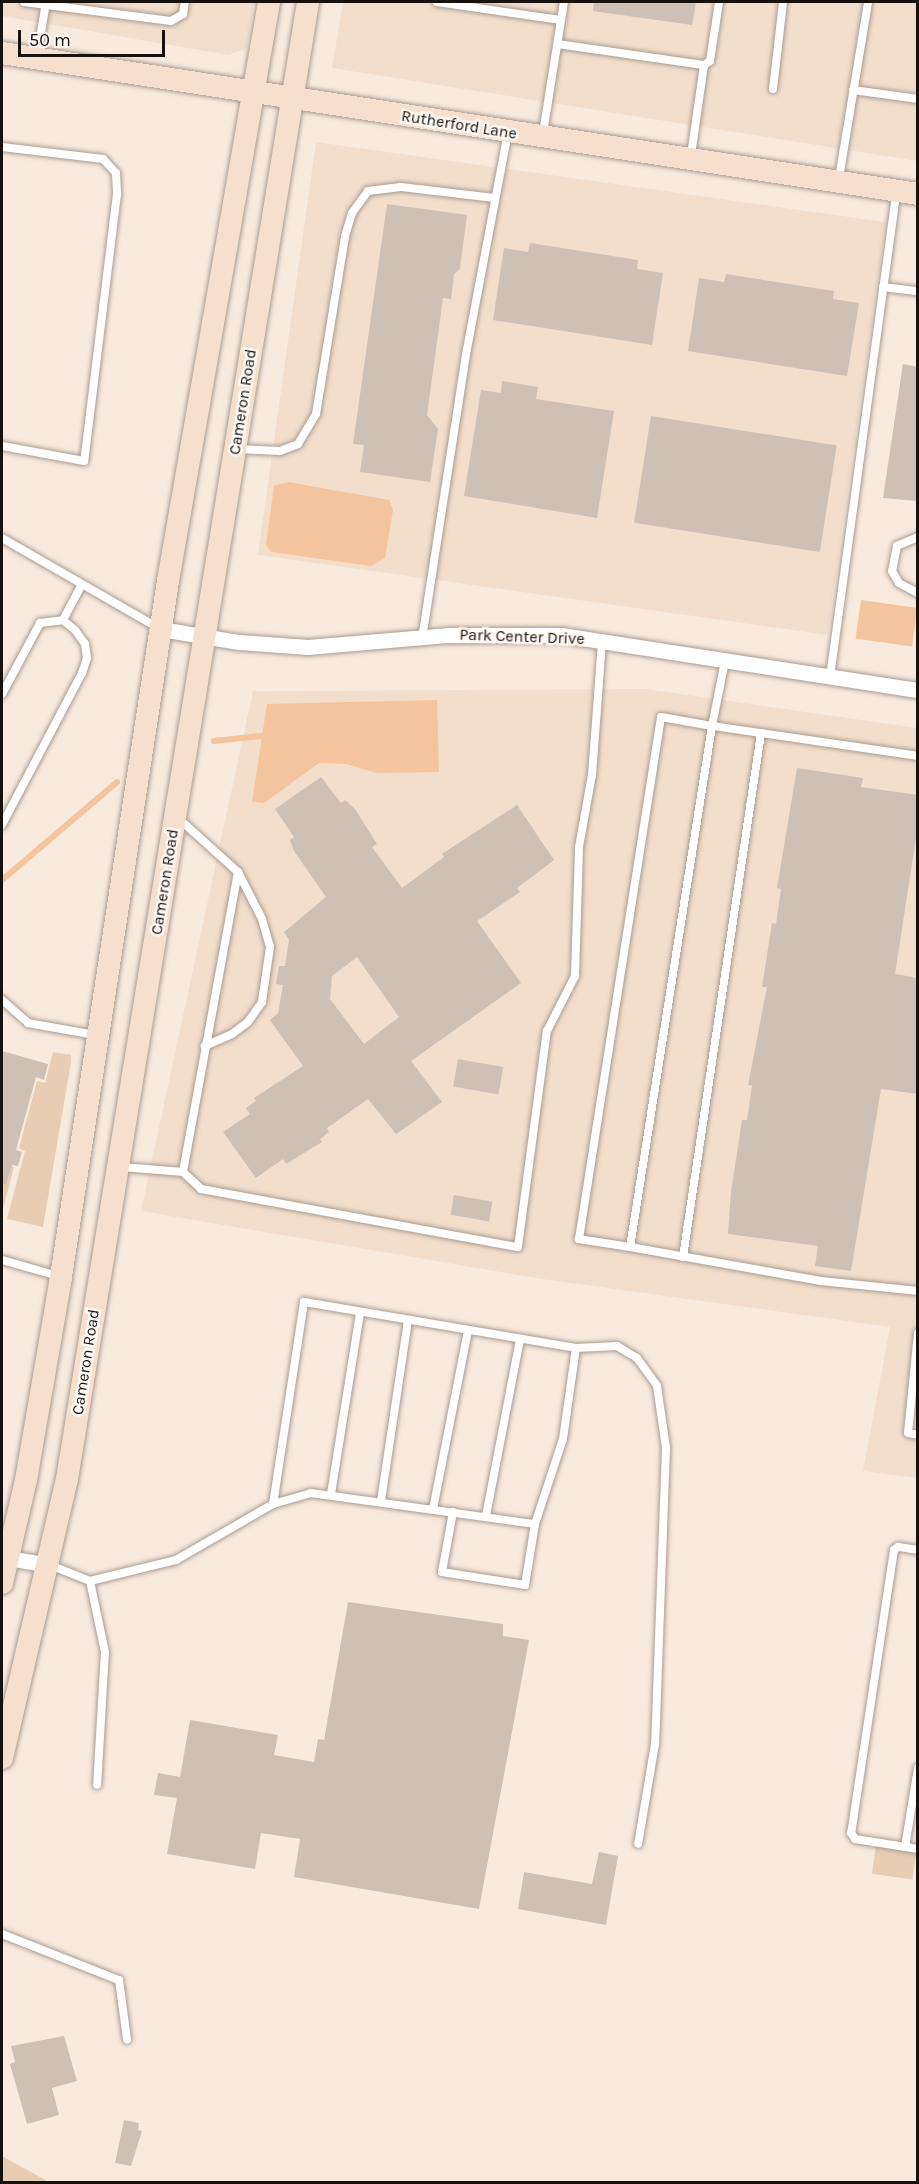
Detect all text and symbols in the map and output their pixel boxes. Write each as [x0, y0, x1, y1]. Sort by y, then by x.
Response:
scale bar [21, 18, 168, 56]
text: 50 m [29, 29, 71, 51]
street label: Rutherford Lane [400, 106, 518, 144]
street label: Cameron Road [225, 348, 261, 456]
street label: Park Center Drive [459, 625, 585, 649]
street label: Cameron Road [147, 828, 183, 936]
street label: Cameron Road [68, 1308, 104, 1416]

